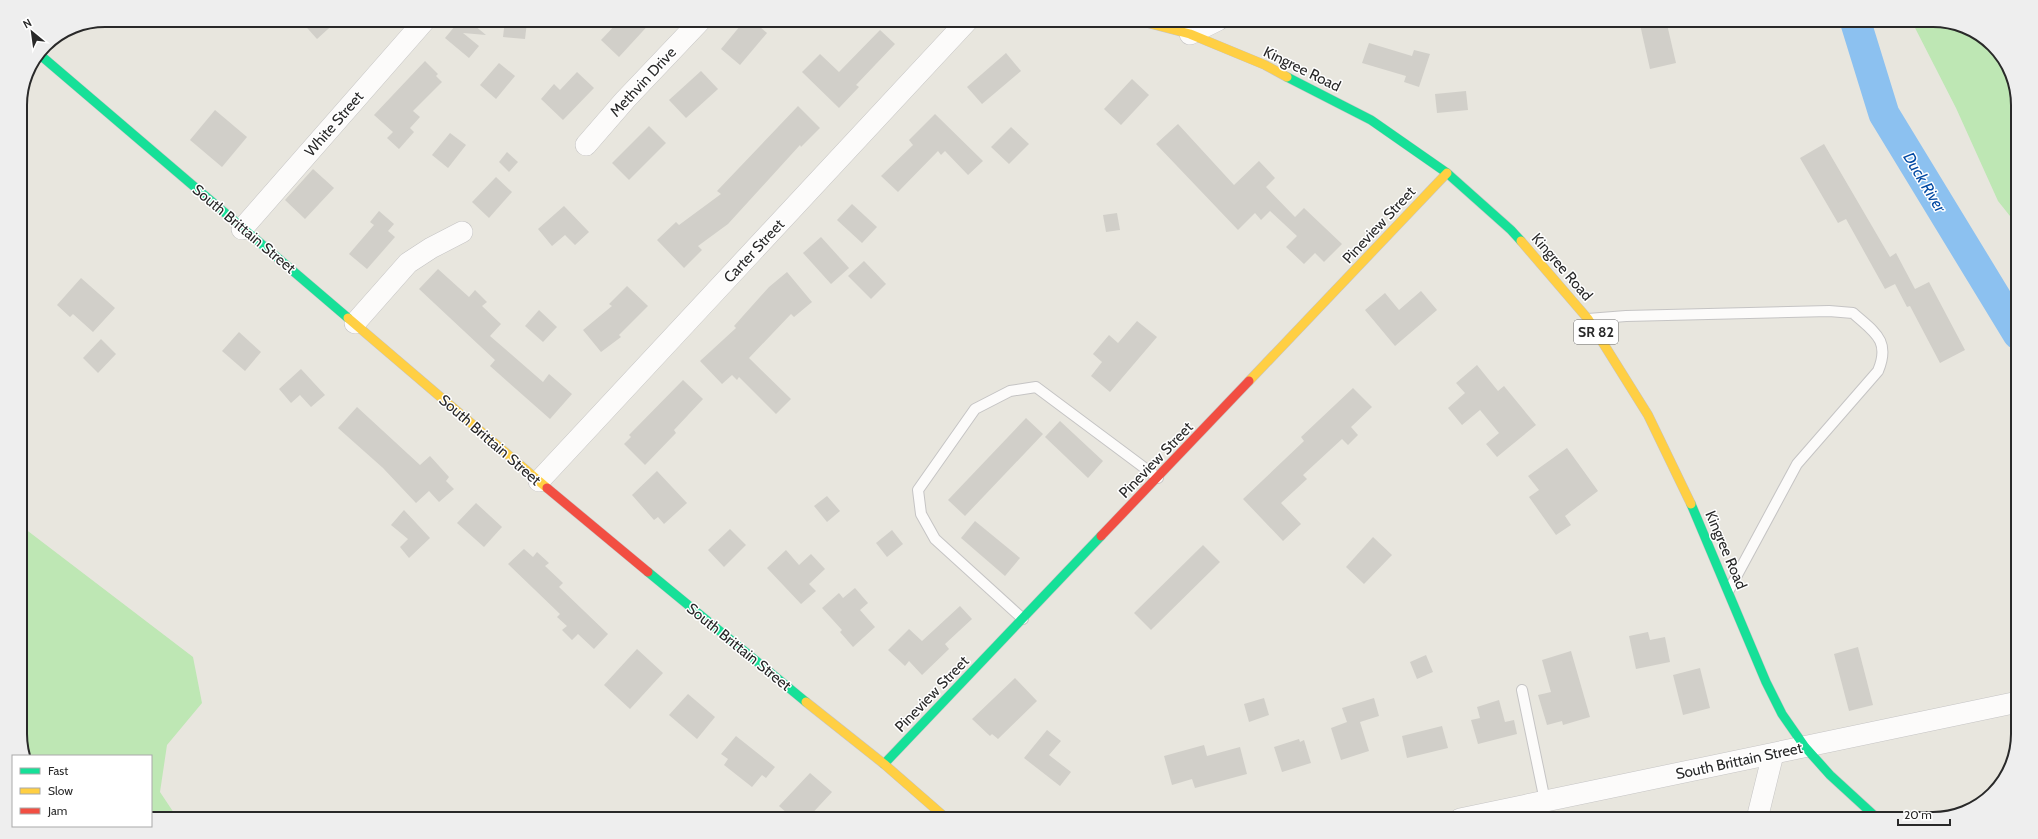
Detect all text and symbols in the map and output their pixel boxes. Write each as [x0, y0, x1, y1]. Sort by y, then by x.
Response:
north arrow [12, 12, 52, 52]
text: N [20, 15, 34, 31]
street label: Methvin Drive [606, 43, 680, 121]
street label: Kingree Road [1260, 43, 1344, 95]
street label: White Street [301, 88, 367, 160]
water label: Duck River [1899, 149, 1951, 217]
street label: South Brittain Street [189, 181, 299, 277]
street label: Pineview Street [1339, 183, 1419, 267]
street label: Carter Street [720, 215, 788, 287]
street label: Kingree Road [1528, 230, 1596, 304]
road number: SR 82 [1574, 320, 1618, 344]
street label: South Brittain Street [435, 391, 545, 489]
street label: Pineview Street [1115, 418, 1197, 502]
street label: Kingree Road [1701, 508, 1751, 592]
street label: South Brittain Street [683, 599, 795, 695]
street label: Pineview Street [891, 652, 973, 736]
street label: South Brittain Street [1674, 739, 1804, 783]
legend [12, 755, 152, 827]
text: Fast [48, 763, 68, 778]
text: Slow [48, 783, 73, 798]
scale bar [1898, 801, 1950, 827]
text: Jam [47, 803, 67, 818]
text: 20 m [1904, 807, 1932, 822]

